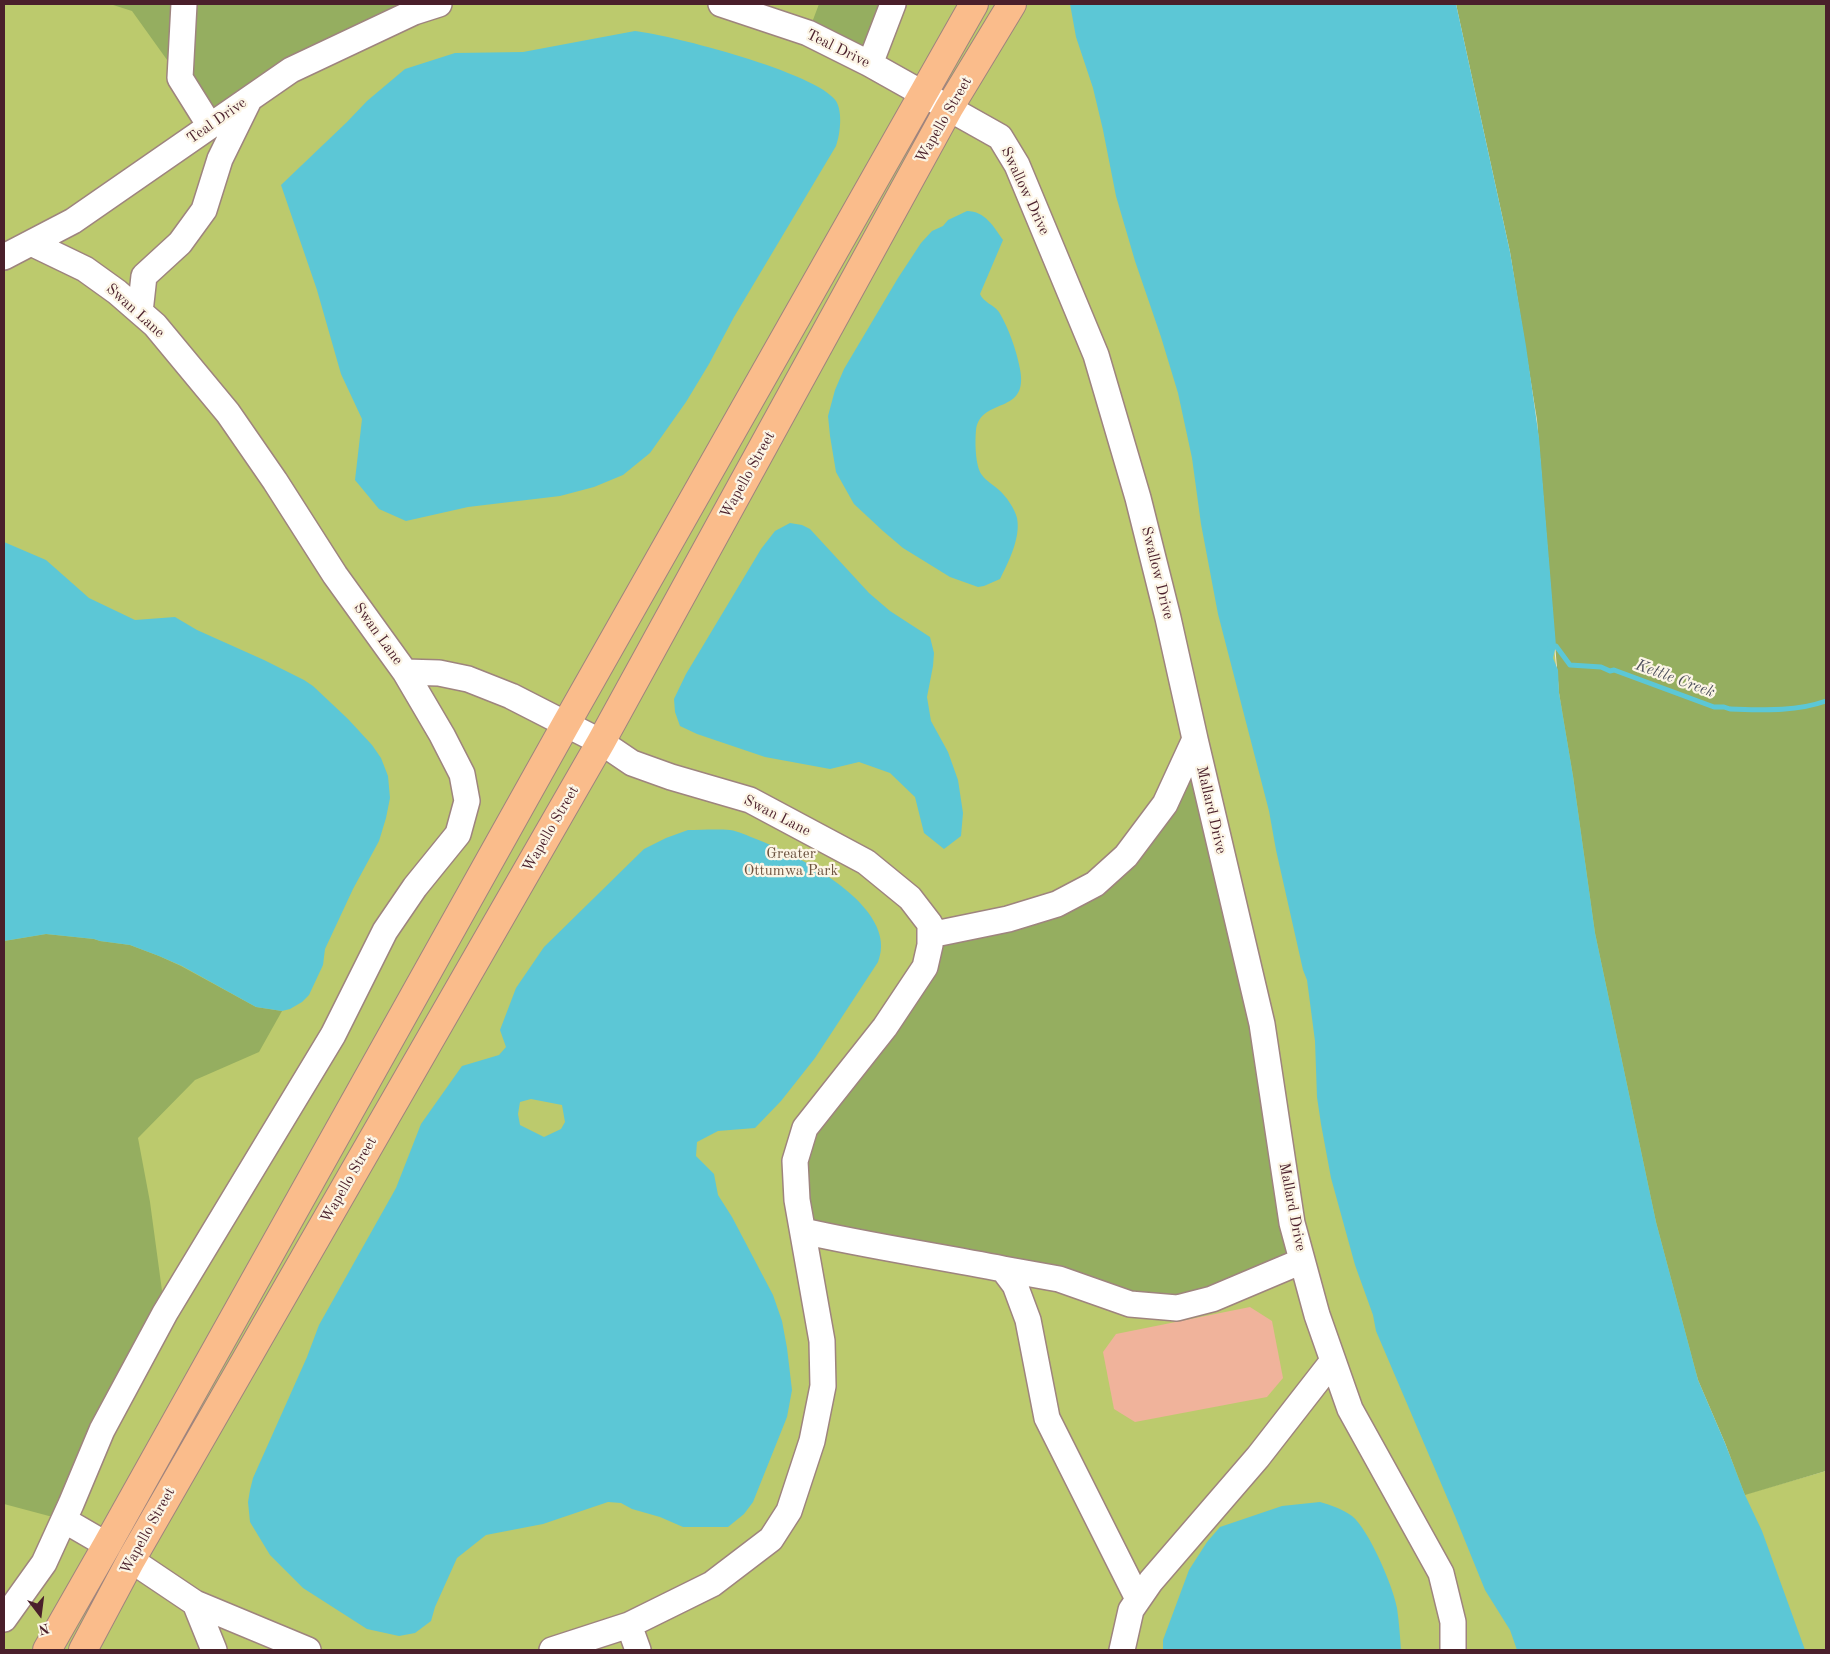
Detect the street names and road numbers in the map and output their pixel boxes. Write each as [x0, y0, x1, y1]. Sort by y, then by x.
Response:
street label: Teal Drive [803, 26, 873, 72]
street label: Wapello Street [912, 74, 976, 166]
street label: Teal Drive [184, 94, 250, 148]
street label: Swallow Drive [997, 144, 1053, 238]
street label: Swan Lane [102, 280, 168, 342]
street label: Wapello Street [717, 428, 779, 522]
street label: Swallow Drive [1137, 525, 1177, 621]
street label: Swan Lane [349, 599, 407, 669]
street label: Mallard Drive [1192, 764, 1230, 856]
street label: Wapello Street [519, 783, 583, 875]
street label: Swan Lane [741, 791, 813, 841]
street label: Wapello Street [317, 1134, 381, 1226]
street label: Mallard Drive [1275, 1161, 1309, 1253]
street label: Wapello Street [117, 1484, 179, 1578]

